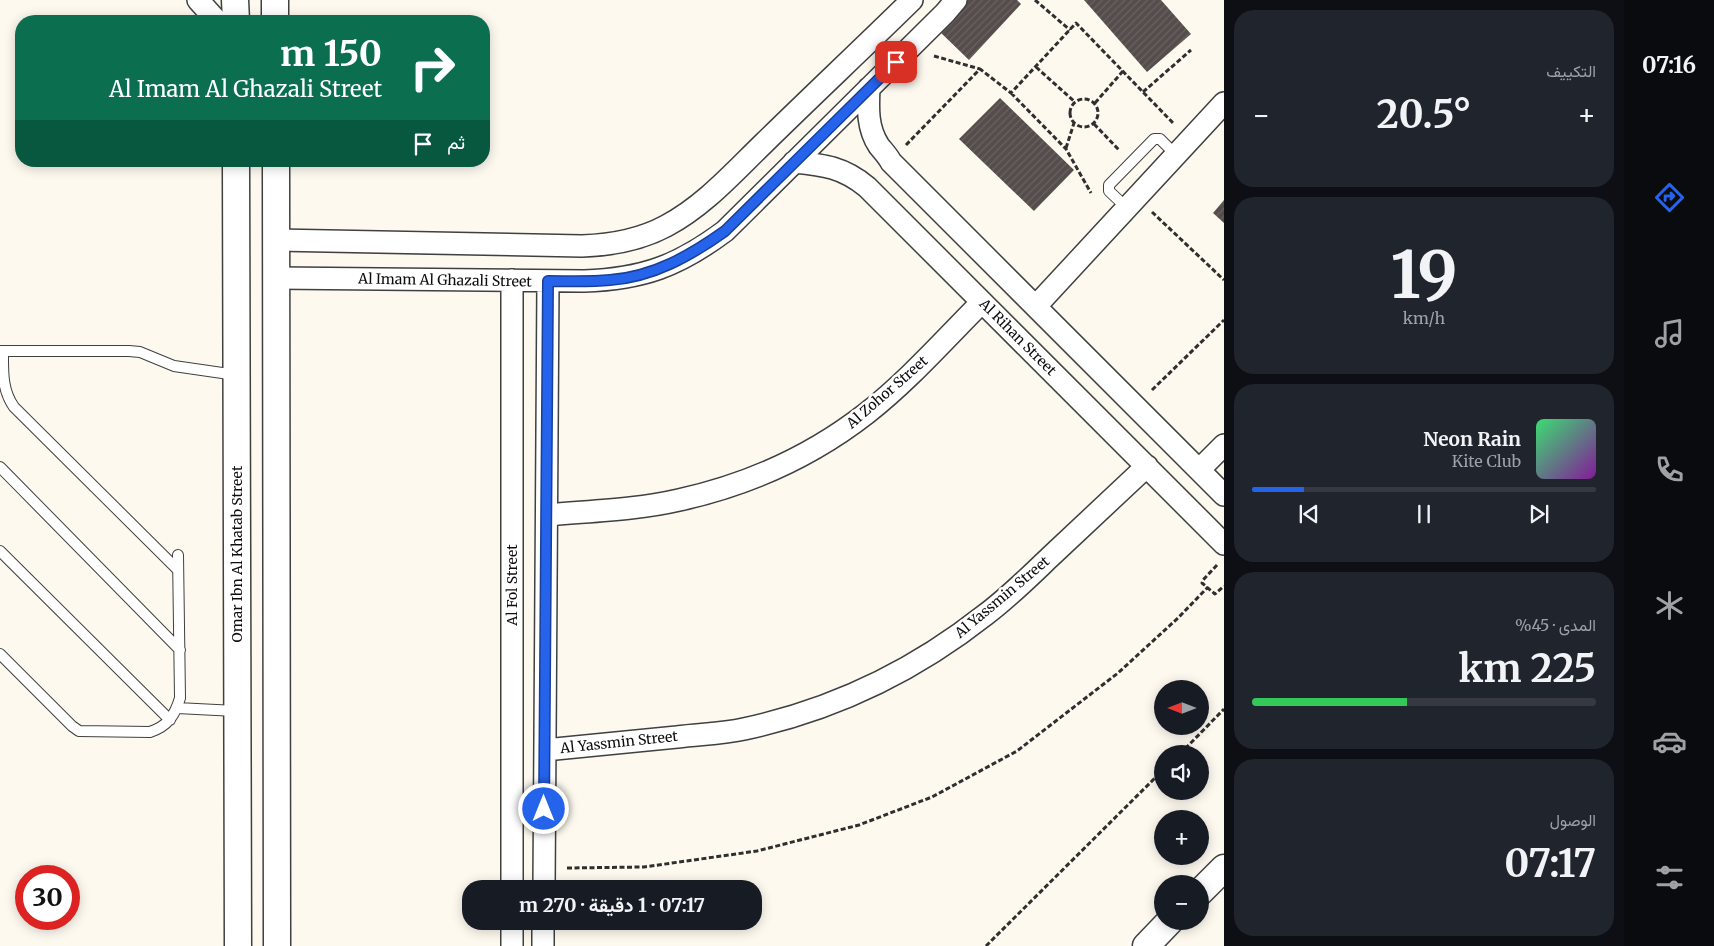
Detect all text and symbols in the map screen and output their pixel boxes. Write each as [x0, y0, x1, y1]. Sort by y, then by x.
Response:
text: 150 m [280, 32, 382, 76]
icon: right [400, 35, 465, 100]
pin [875, 41, 917, 83]
icon: arrive [882, 48, 910, 76]
text: 07:16 [1642, 51, 1696, 79]
text: التكييف [1546, 61, 1596, 81]
text: Al Imam Al Ghazali Street [109, 75, 382, 103]
text: 20.5° [1377, 91, 1471, 138]
text: − [1252, 97, 1271, 133]
text: + [1577, 97, 1596, 133]
icon: arrive [409, 130, 437, 158]
text: ثم [447, 130, 465, 154]
icon: directions [1652, 180, 1687, 215]
text: 19 [1390, 234, 1458, 316]
street label: Al Imam Al Ghazali Street [357, 269, 533, 291]
street label: Al Rihan Street [975, 294, 1061, 380]
text: km/h [1403, 308, 1445, 328]
icon: music [1652, 316, 1687, 351]
street label: Al Zohor Street [842, 351, 932, 433]
text: Neon Rain [1423, 427, 1521, 451]
text: Kite Club [1452, 451, 1521, 471]
icon: phone [1652, 452, 1687, 487]
street label: Omar Ibn Al Khatab Street [228, 465, 246, 642]
icon: previous [1295, 500, 1323, 528]
icon: pause [1410, 500, 1438, 528]
icon: next [1525, 500, 1553, 528]
street label: Al Fol Street [503, 544, 521, 627]
street label: Al Yassmin Street [950, 552, 1053, 642]
icon: climate [1652, 588, 1687, 623]
text: المدى · 45% [1515, 615, 1596, 635]
text: 225 km [1459, 645, 1596, 692]
north arrow [1154, 680, 1209, 735]
map controls [1154, 680, 1209, 930]
icon: car [1652, 724, 1687, 759]
street label: Al Yassmin Street [558, 727, 679, 757]
button: sound [1154, 745, 1209, 800]
position arrow [517, 782, 569, 834]
button: + [1154, 810, 1209, 865]
text: الوصول [1550, 810, 1596, 830]
text: 07:17 [1504, 840, 1596, 887]
icon: filters [1652, 860, 1687, 895]
speed limit sign: 30 [15, 865, 80, 930]
button: − [1154, 875, 1209, 930]
text: 07:17 · 1 دقيقة · 270 m [519, 893, 705, 917]

